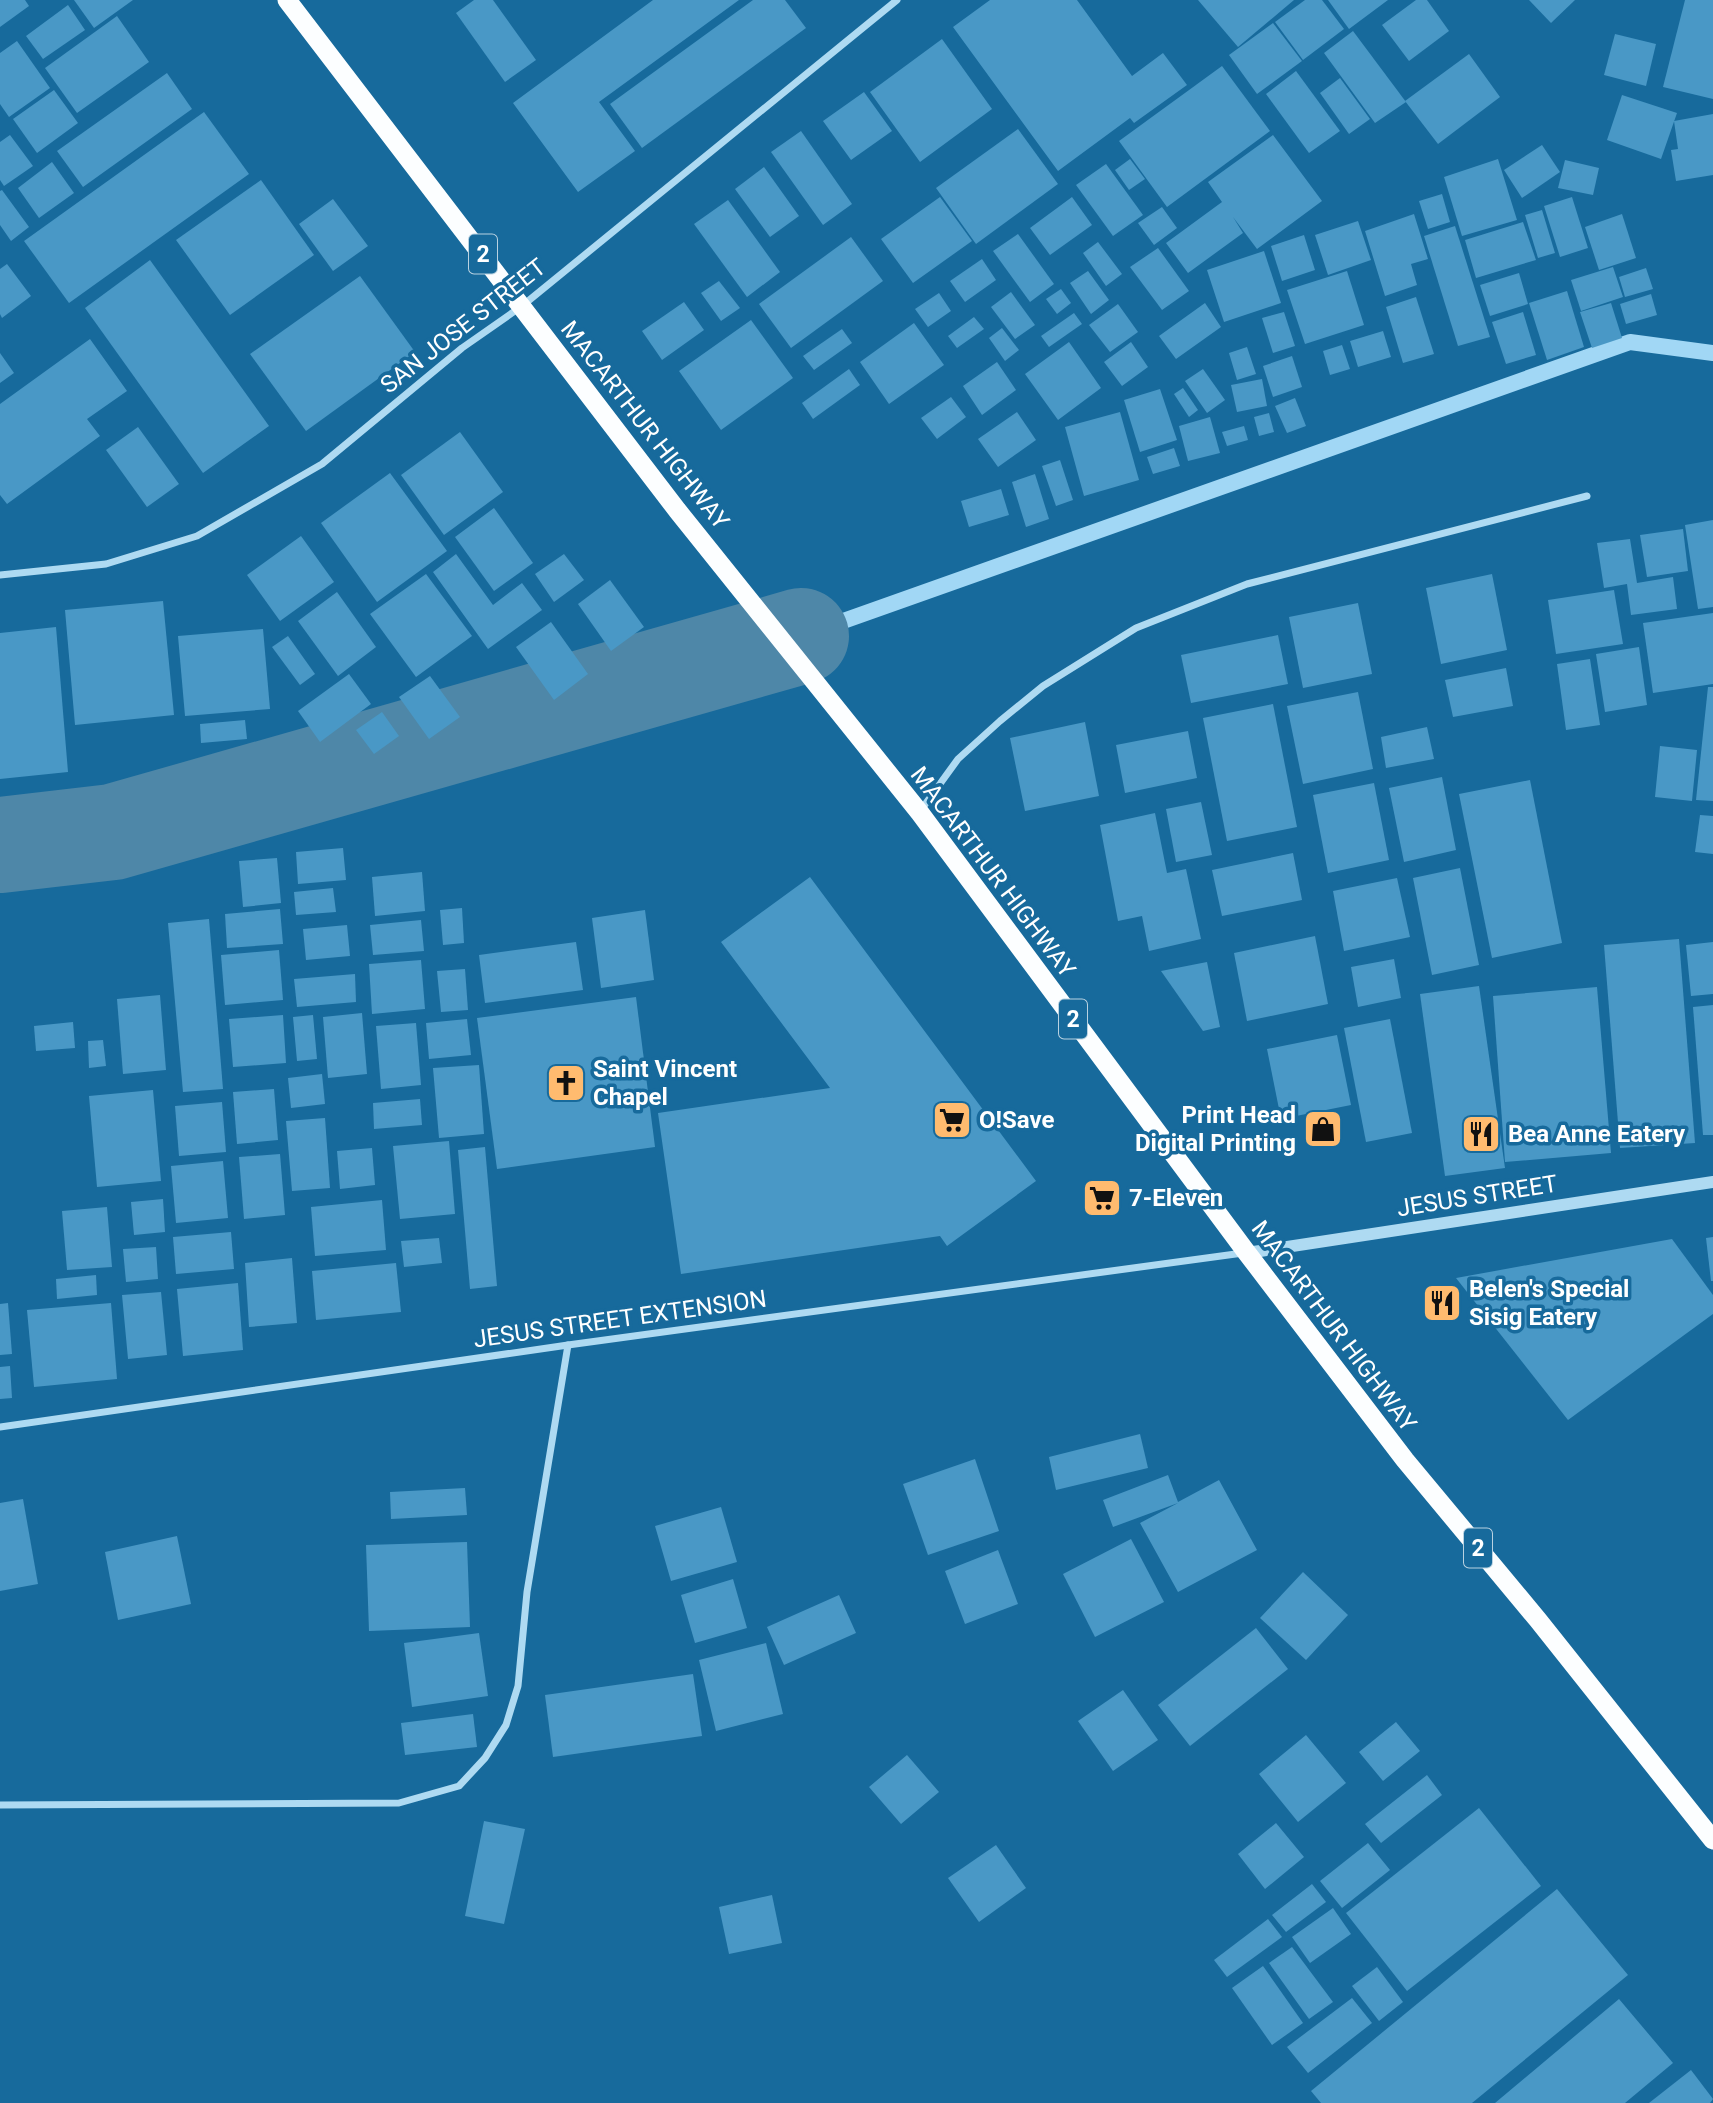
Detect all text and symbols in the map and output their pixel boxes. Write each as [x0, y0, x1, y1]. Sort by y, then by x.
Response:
road number: 2 [469, 234, 497, 274]
street label: SAN JOSE STREET [375, 253, 551, 399]
street label: MACARTHUR HIGHWAY [555, 315, 735, 535]
street label: MACARTHUR HIGHWAY [905, 761, 1082, 983]
road number: 2 [1059, 1000, 1087, 1038]
place label: Saint Vincent Chapel [593, 1055, 737, 1111]
church icon: Saint Vincent Chapel [545, 1062, 587, 1104]
supermarket icon: O!Save [931, 1099, 973, 1141]
place label: Print Head Digital Printing [1135, 1101, 1296, 1157]
place label: O!Save [979, 1106, 1054, 1134]
shop icon: Print Head Digital Printing [1302, 1108, 1344, 1150]
restaurant icon: Bea Anne Eatery [1460, 1113, 1502, 1155]
place label: Bea Anne Eatery [1508, 1120, 1686, 1148]
street label: JESUS STREET [1395, 1169, 1559, 1223]
supermarket icon: 7-Eleven [1081, 1177, 1123, 1219]
place label: 7-Eleven [1129, 1184, 1223, 1212]
street label: MACARTHUR HIGHWAY [1246, 1215, 1423, 1437]
place label: Belen's Special Sisig Eatery [1469, 1275, 1629, 1331]
restaurant icon: Belen's Special Sisig Eatery [1421, 1282, 1463, 1324]
street label: JESUS STREET EXTENSION [472, 1285, 768, 1353]
road number: 2 [1464, 1528, 1492, 1568]

